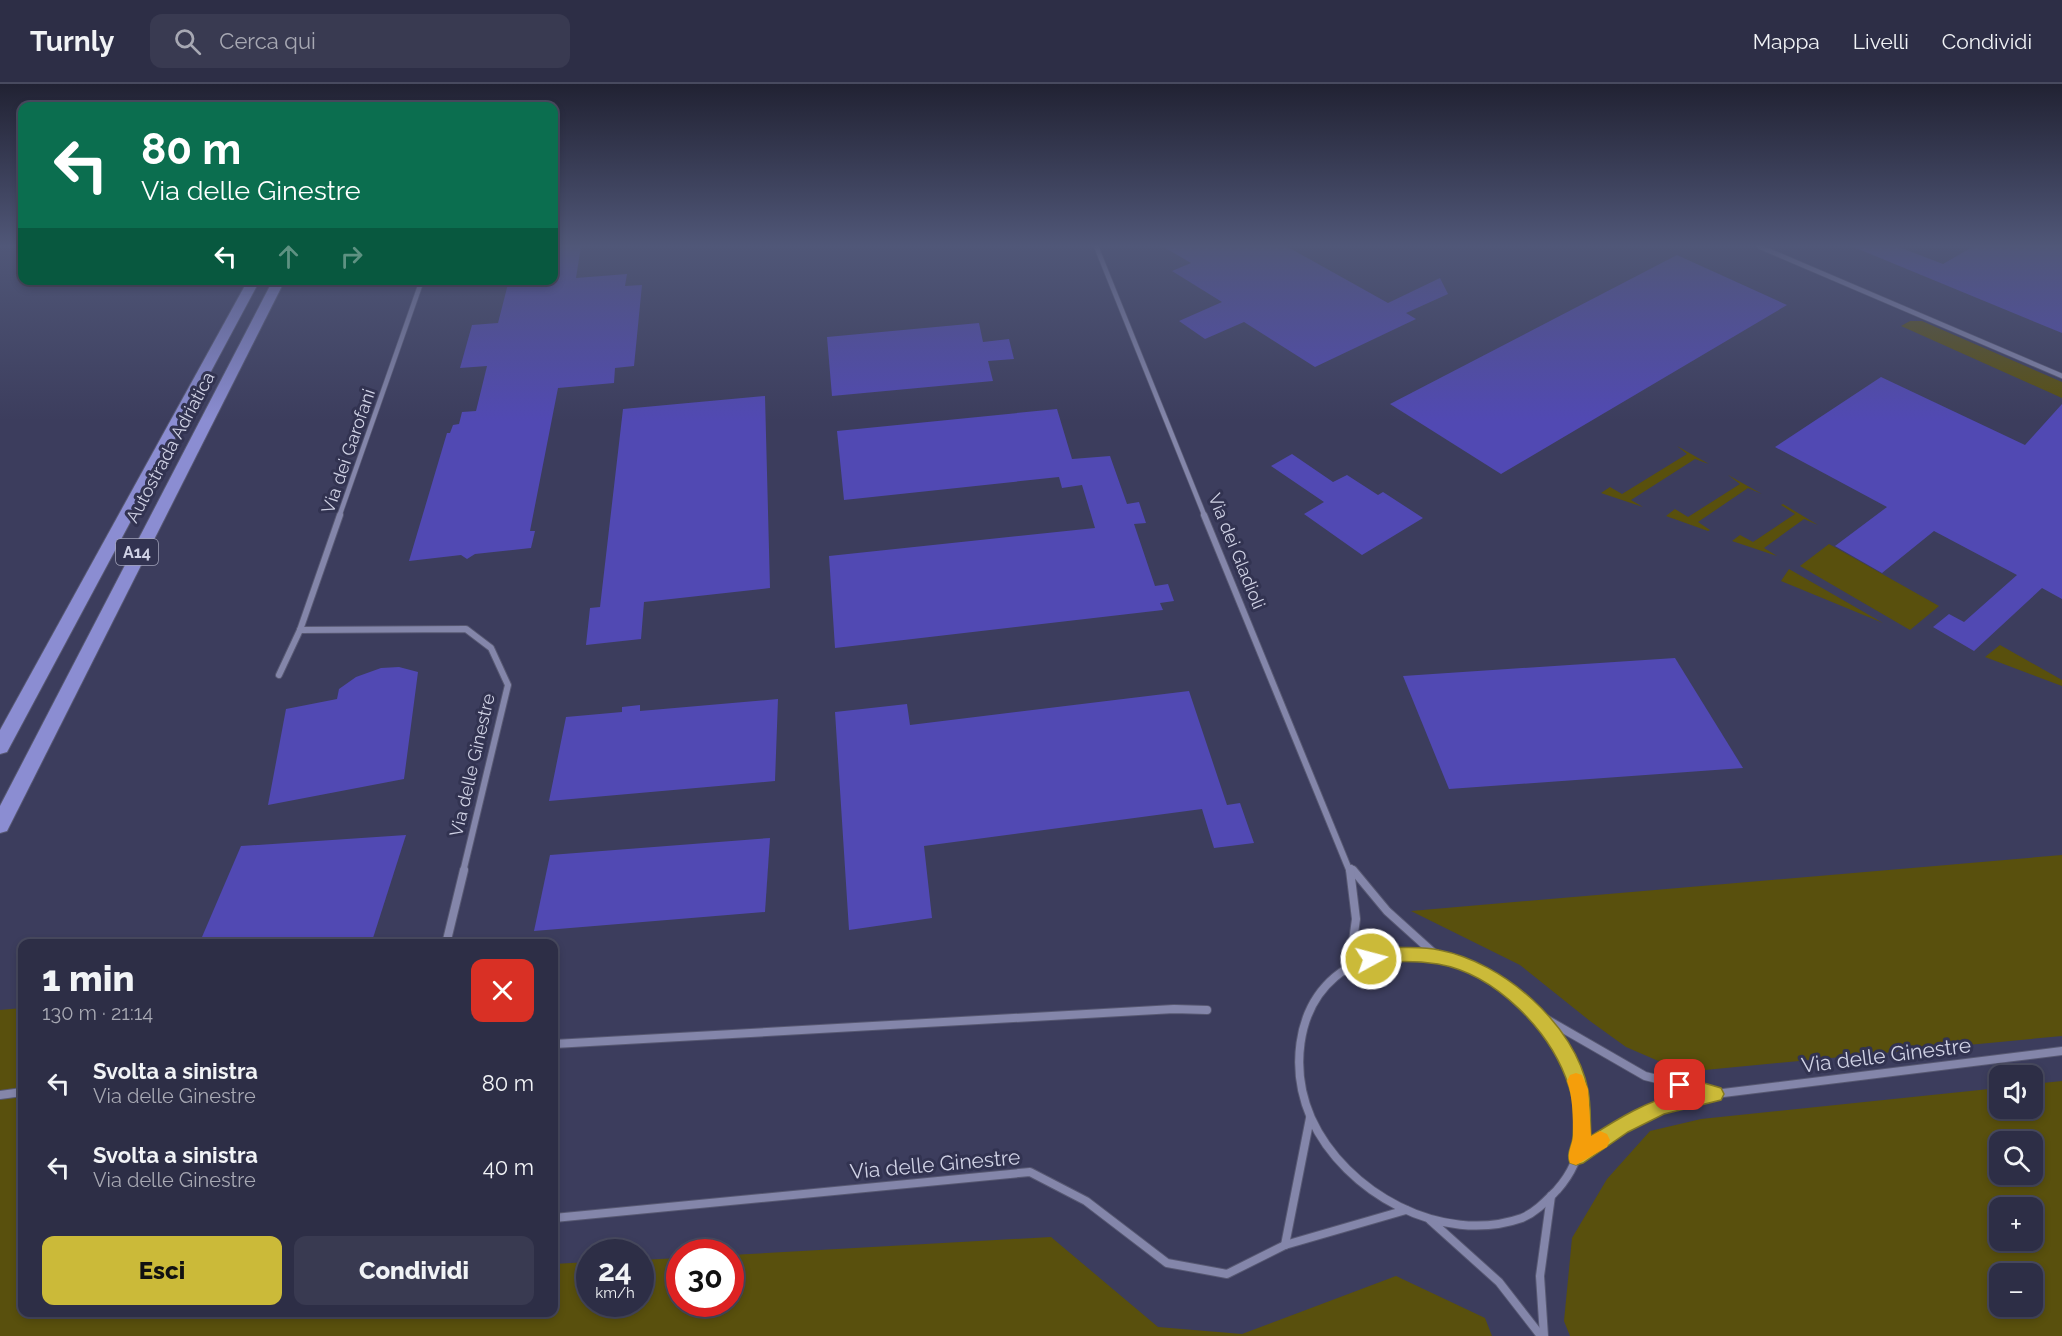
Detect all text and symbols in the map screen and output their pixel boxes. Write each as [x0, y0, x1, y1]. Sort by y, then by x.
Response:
search box [150, 14, 570, 68]
text: Turnly [30, 25, 114, 58]
icon: search [171, 25, 204, 58]
text: Cerca qui [219, 28, 316, 54]
text: Mappa [1753, 29, 1820, 54]
text: Livelli [1853, 29, 1909, 54]
text: Condividi [1942, 29, 2032, 54]
text: 80 m [141, 125, 241, 174]
icon: left [42, 126, 120, 204]
text: Via delle Ginestre [141, 175, 361, 206]
icon: left [209, 240, 242, 273]
icon: ahead [272, 240, 305, 273]
icon: right [335, 240, 368, 273]
street label: Autostrada Adriatica [121, 368, 219, 526]
street label: Via dei Garofani [317, 386, 379, 516]
street label: Via dei Gladioli [1204, 490, 1270, 612]
road number: A14 [116, 539, 158, 565]
street label: Via delle Ginestre [445, 691, 499, 839]
position arrow [1339, 927, 1403, 991]
text: 1 min [42, 957, 134, 999]
button: close [471, 959, 534, 1022]
text: 130 m · 21:14 [42, 1001, 153, 1025]
street label: Via delle Ginestre [1800, 1032, 1972, 1078]
text: Svolta a sinistra [93, 1058, 258, 1084]
pin [1654, 1059, 1705, 1110]
map controls [1989, 1065, 2043, 1317]
button: sound [1989, 1065, 2043, 1119]
icon: left [42, 1067, 75, 1100]
icon: arrive [1663, 1068, 1696, 1101]
text: 80 m [482, 1070, 534, 1096]
text: Via delle Ginestre [93, 1084, 256, 1108]
button: search [1989, 1131, 2043, 1185]
text: Svolta a sinistra [93, 1142, 258, 1168]
street label: Via delle Ginestre [849, 1144, 1021, 1184]
icon: left [42, 1151, 75, 1184]
text: 40 m [483, 1154, 534, 1180]
text: Via delle Ginestre [93, 1168, 256, 1192]
button: + [1989, 1197, 2043, 1251]
button: Esci [42, 1236, 282, 1305]
button: Condividi [294, 1236, 534, 1305]
speed limit sign: 30 [666, 1239, 744, 1317]
text: 24 [598, 1253, 632, 1288]
button: − [1989, 1263, 2043, 1317]
text: km/h [595, 1284, 635, 1302]

